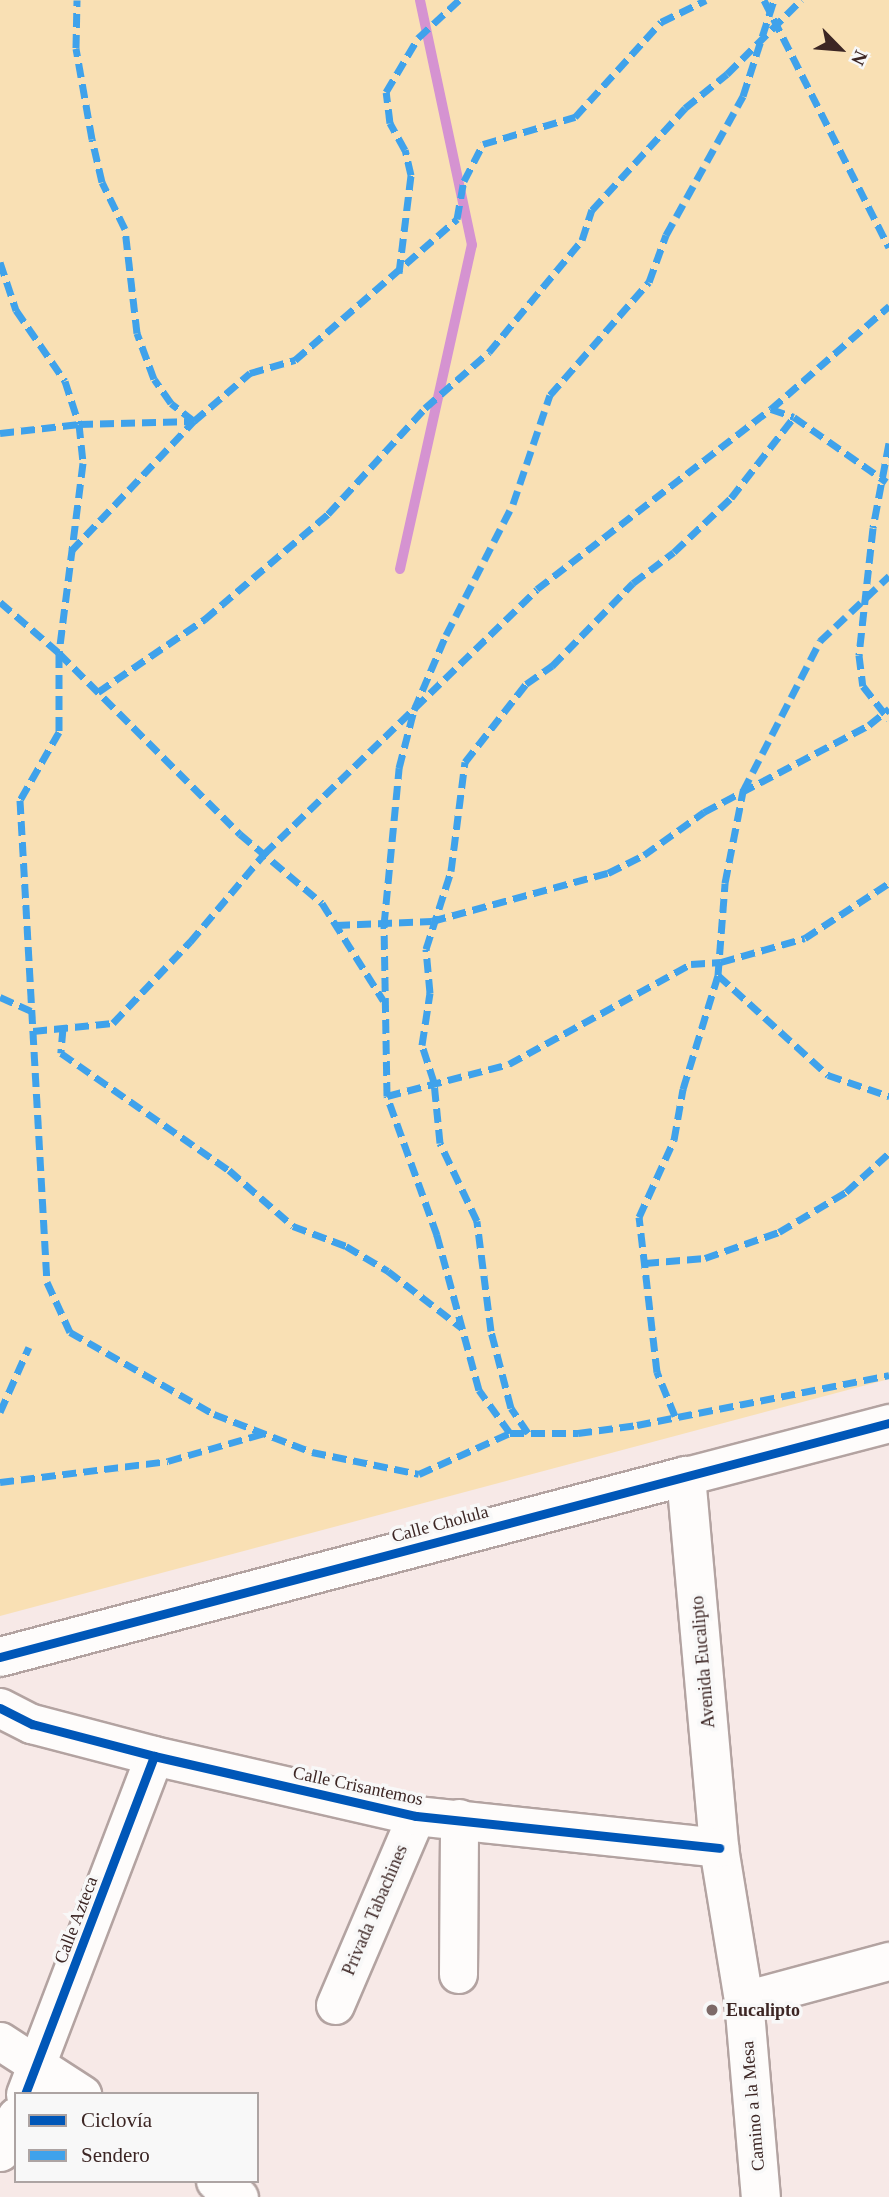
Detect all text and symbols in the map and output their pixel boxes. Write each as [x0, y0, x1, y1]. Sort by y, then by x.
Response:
north arrow [805, 14, 875, 84]
text: N [847, 47, 872, 69]
street label: Calle Cholula [389, 1501, 491, 1547]
street label: Avenida Eucalipto [686, 1595, 720, 1729]
street label: Calle Crisantemos [291, 1762, 425, 1810]
street label: Privada Tabachines [338, 1841, 412, 1979]
street label: Calle Azteca [49, 1873, 103, 1967]
place label: Eucalipto [726, 1999, 800, 2021]
marker: Eucalipto [704, 2002, 720, 2018]
street label: Camino a la Mesa [737, 2040, 769, 2172]
legend [14, 2092, 259, 2183]
text: Ciclovía [81, 2108, 152, 2132]
text: Sendero [81, 2143, 150, 2167]

